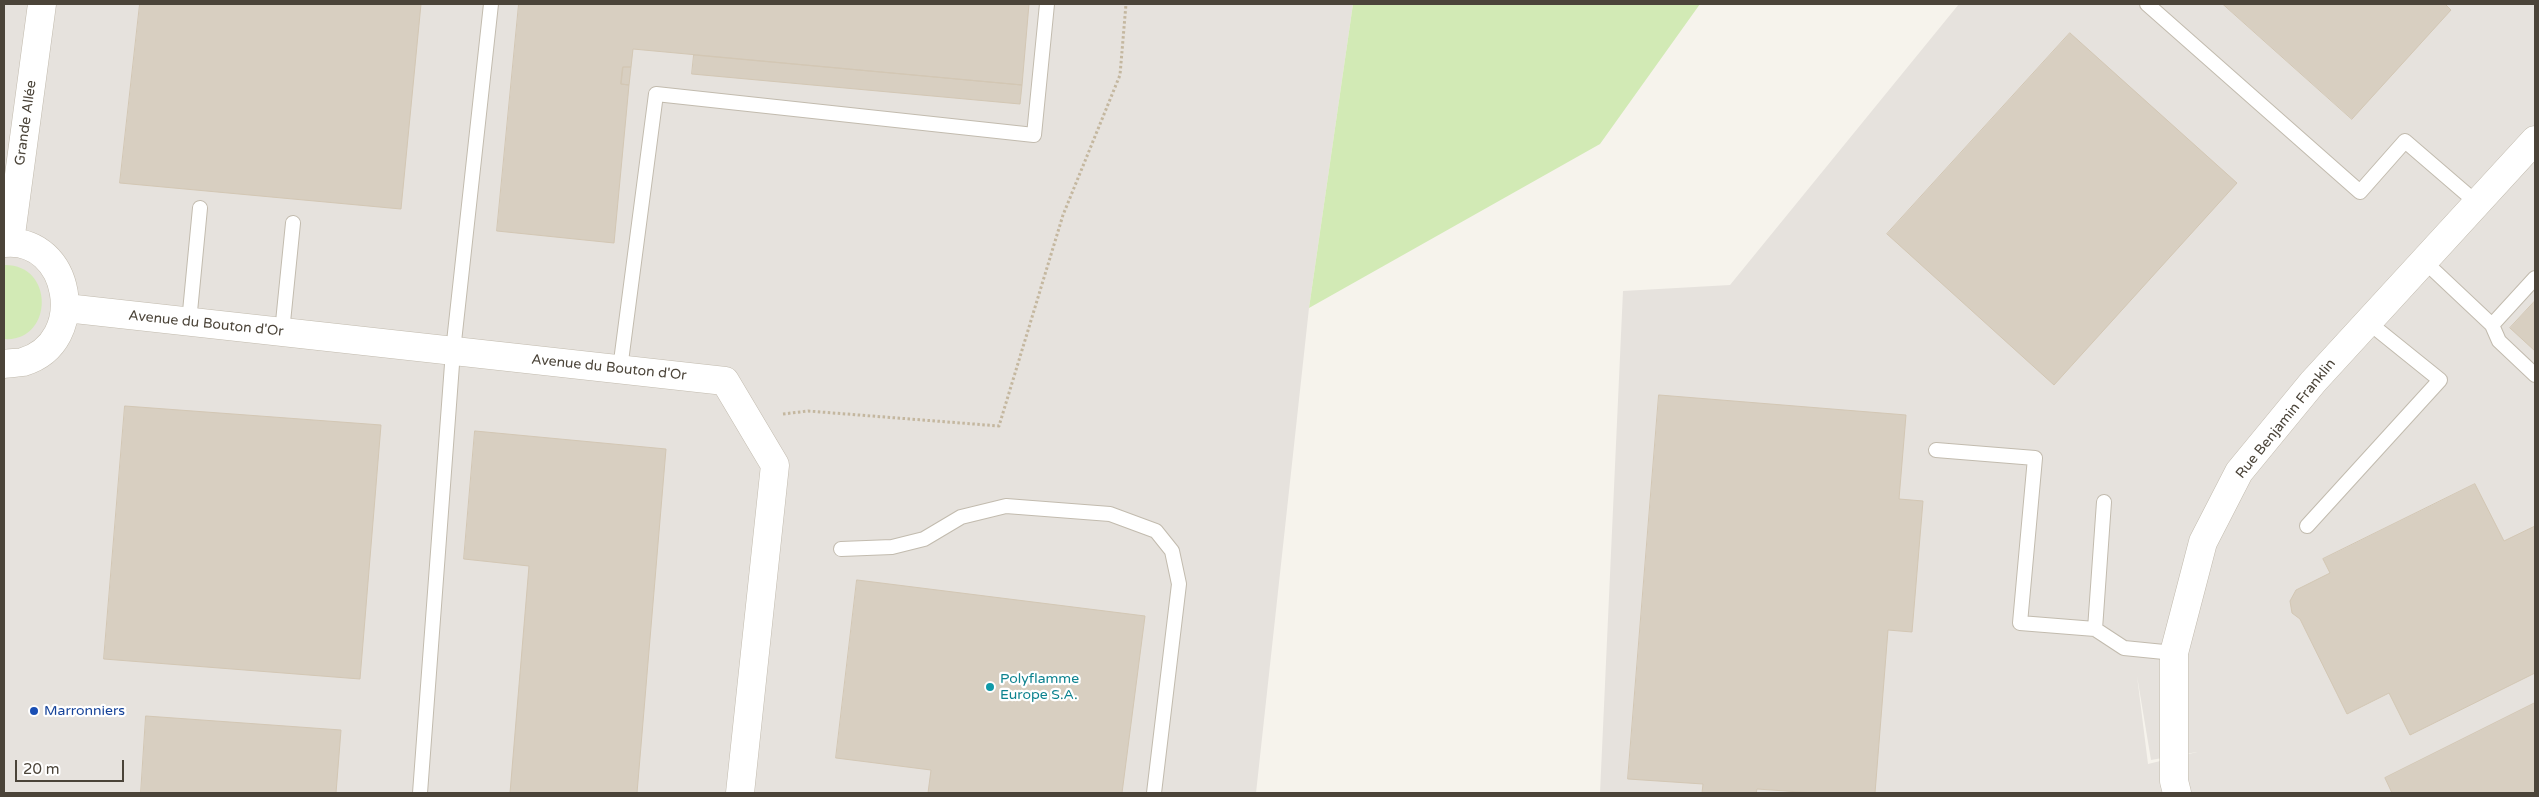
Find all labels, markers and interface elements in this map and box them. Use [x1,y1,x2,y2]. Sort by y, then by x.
street label: Grande Allée [12,79,40,167]
street label: Avenue du Bouton d'Or [128,307,284,341]
street label: Avenue du Bouton d'Or [531,351,687,385]
street label: Rue Benjamin Franklin [2233,356,2339,482]
place label: Polyflamme Europe S.A. [1000,671,1079,704]
marker: Polyflamme Europe S.A. [984,681,996,693]
place label: Marronniers [44,703,125,719]
marker: Marronniers [28,705,40,717]
scale bar [18,750,126,782]
text: 20 m [23,760,60,778]

